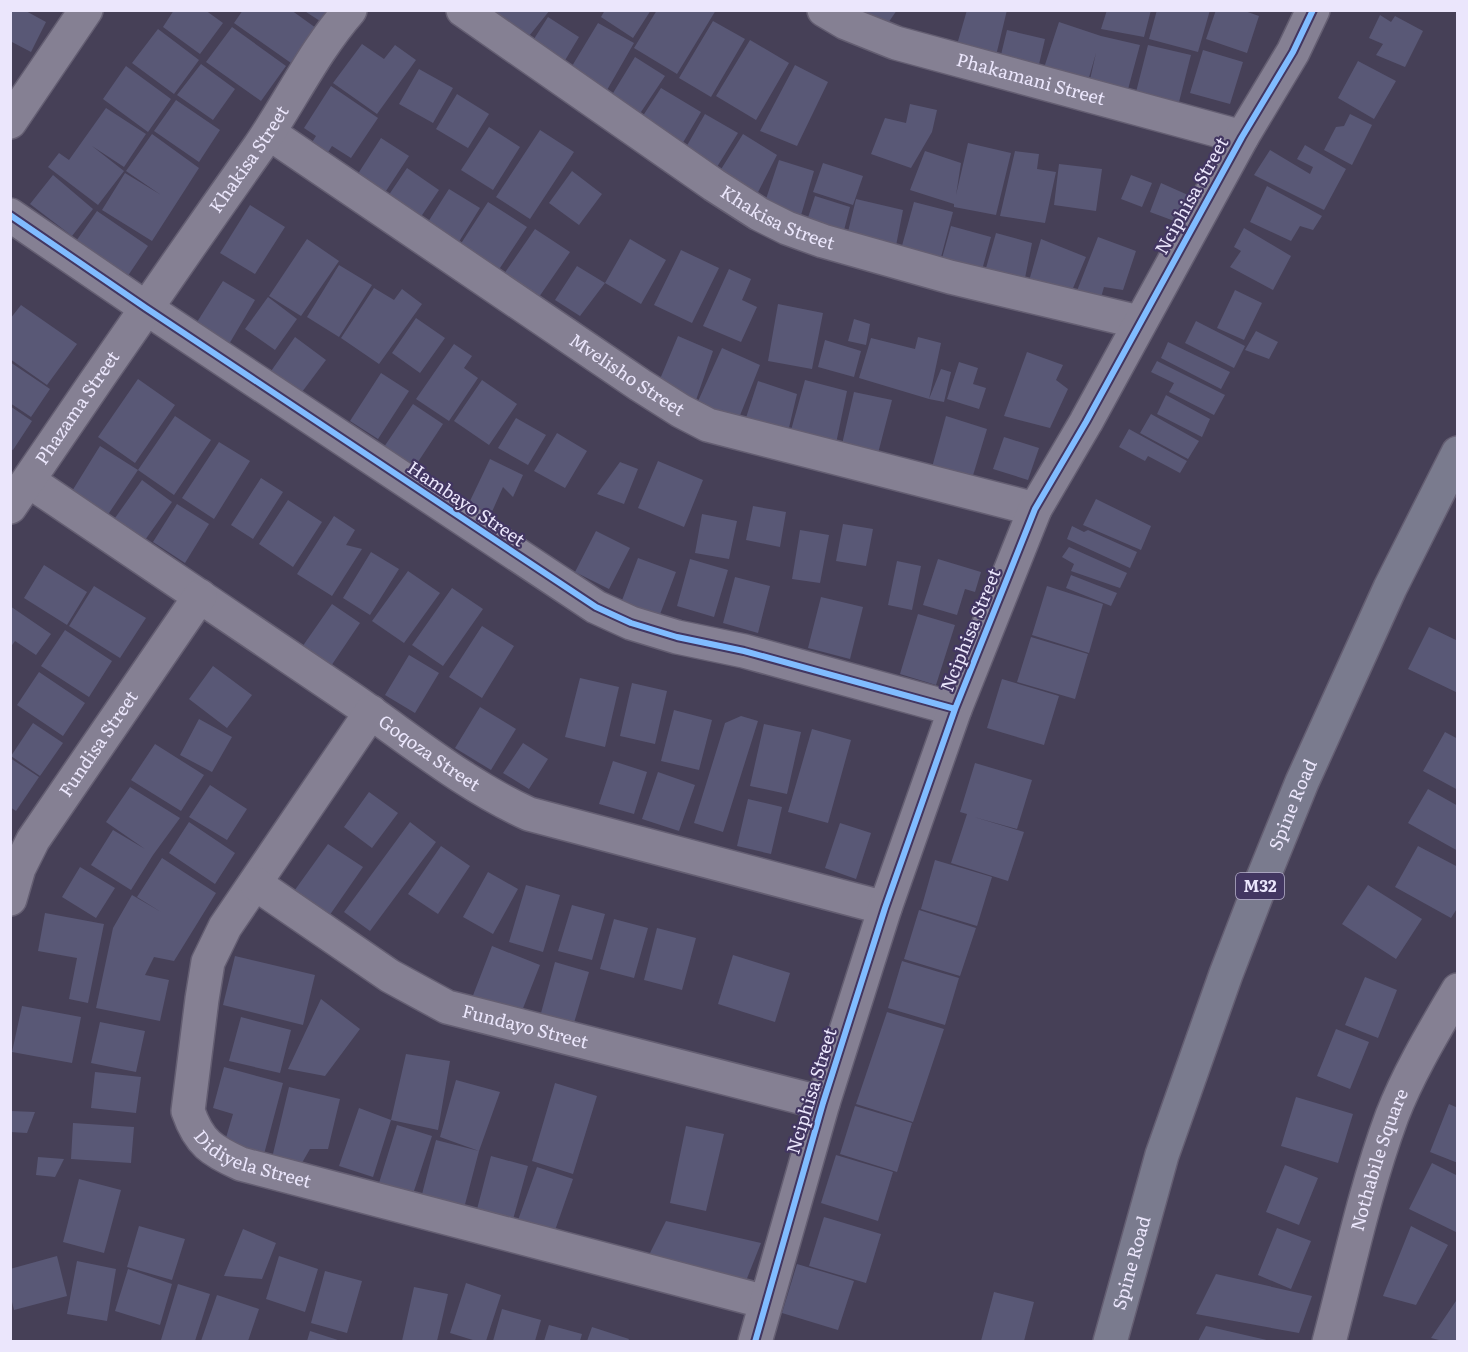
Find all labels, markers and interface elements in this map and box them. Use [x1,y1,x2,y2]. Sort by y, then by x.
street label: Phakamani Street [954,45,1109,111]
street label: Khakisa Street [202,99,295,218]
street label: Nciphisa Street [1147,131,1235,259]
street label: Khakisa Street [715,177,839,256]
street label: Mvelisho Street [564,326,691,422]
street label: Phazama Street [28,344,126,470]
street label: Hambayo Street [403,453,532,553]
street label: Nciphisa Street [933,563,1007,695]
street label: Fundisa Street [51,684,144,802]
street label: Goqoza Street [373,707,487,797]
street label: Spine Road [1261,754,1323,854]
road number: M32 [1236,873,1284,899]
street label: Fundayo Street [459,996,592,1055]
street label: Nciphisa Street [779,1023,843,1157]
street label: Nothabile Square [1343,1084,1414,1234]
street label: Didiyela Street [188,1124,315,1194]
street label: Spine Road [1105,1213,1156,1313]

